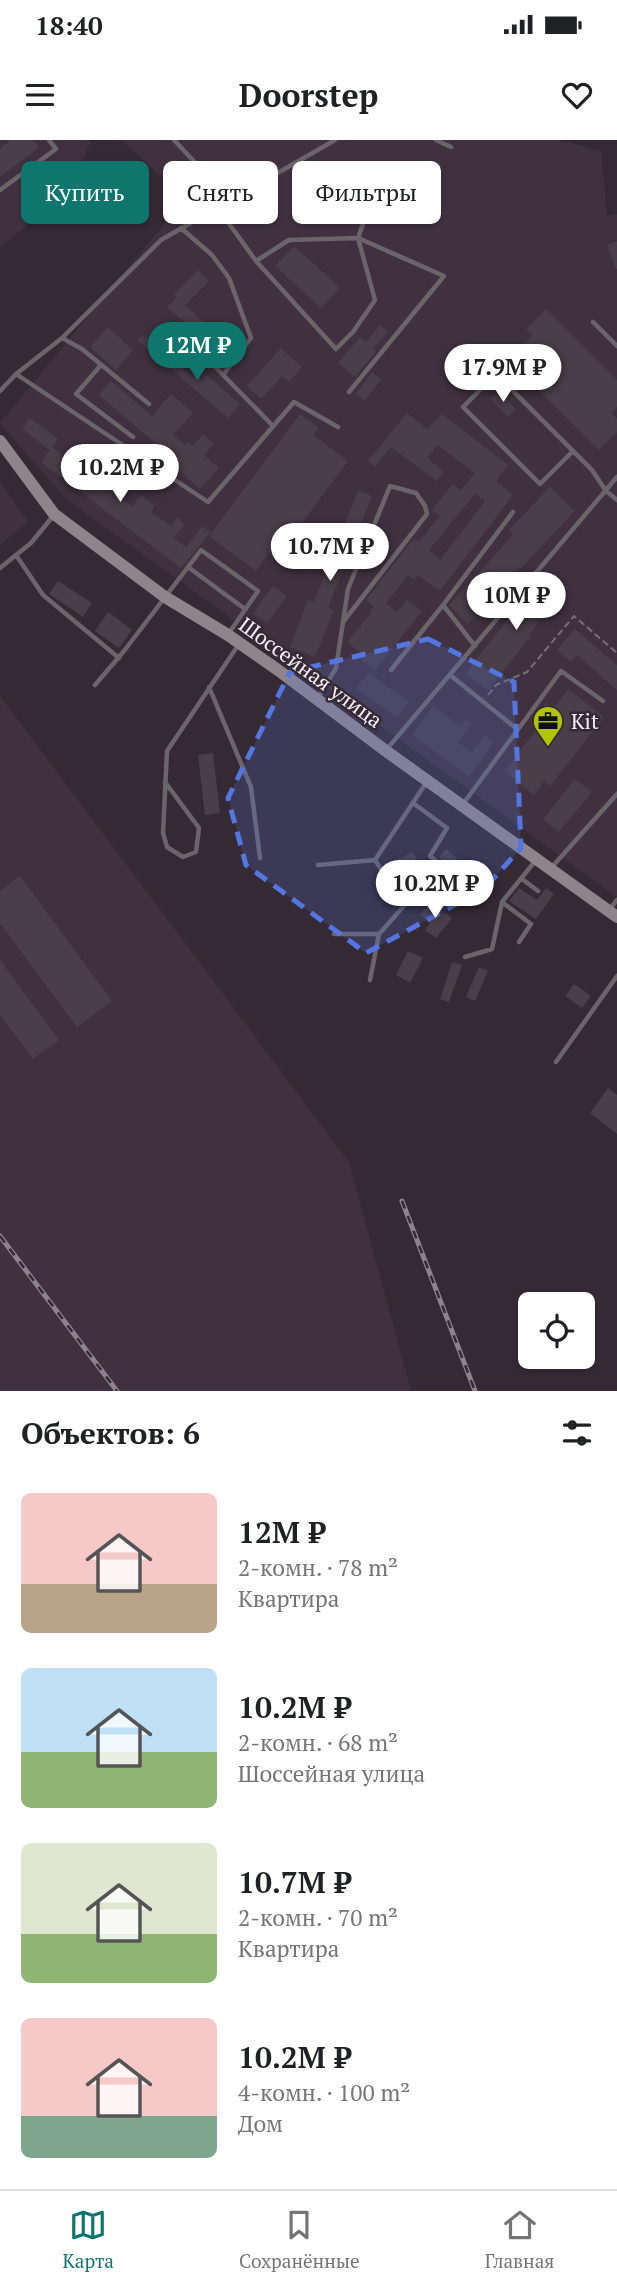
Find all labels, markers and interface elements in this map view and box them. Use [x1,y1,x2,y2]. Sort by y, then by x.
text: 18:40 [35,8,103,42]
text: Doorstep [239,74,378,116]
icon: menu [21,76,59,114]
icon: heart [558,76,596,114]
chip: Купить [21,161,149,224]
chip: Снять [163,161,278,224]
chip: Фильтры [292,161,441,224]
pin: 12M ₽ [148,322,246,382]
text: 12M ₽ [164,329,230,360]
pin: 17.9M ₽ [438,344,568,404]
text: 17.9M ₽ [460,351,546,382]
pin: 10.2M ₽ [55,444,185,504]
text: 10.2M ₽ [77,451,163,482]
pin: 10.7M ₽ [265,524,395,583]
text: 10.7M ₽ [287,530,373,561]
pin: 10M ₽ [467,573,565,632]
text: 10M ₽ [483,579,549,610]
street label: Шоссейная улица [234,610,389,734]
office icon: Kit [531,704,565,748]
place label: Kit [571,707,599,735]
pin: 10.2M ₽ [370,860,500,920]
text: 10.2M ₽ [392,867,478,898]
map controls [518,1292,595,1369]
button: locate [518,1292,595,1369]
text: Объектов: 6 [21,1413,200,1453]
icon: filters [558,1414,596,1452]
text: 12M ₽ [238,1512,325,1552]
icon: home [77,1521,161,1605]
text: 2-комн. · 78 m² [238,1552,398,1583]
text: Квартира [238,1583,339,1614]
text: 10.2M ₽ [238,1687,351,1727]
icon: home [77,1696,161,1780]
text: 2-комн. · 68 m² [238,1727,398,1758]
text: Шоссейная улица [238,1758,425,1789]
text: 10.7M ₽ [238,1862,351,1902]
icon: home [77,1871,161,1955]
text: 2-комн. · 70 m² [238,1902,398,1933]
text: Квартира [238,1933,339,1964]
text: 10.2M ₽ [238,2037,351,2077]
icon: home [77,2046,161,2130]
text: 4-комн. · 100 m² [238,2077,410,2108]
text: Дом [238,2108,283,2139]
tab: Карта [63,2206,114,2273]
tab: Сохранённые [239,2206,360,2273]
tab: Главная [485,2206,554,2273]

